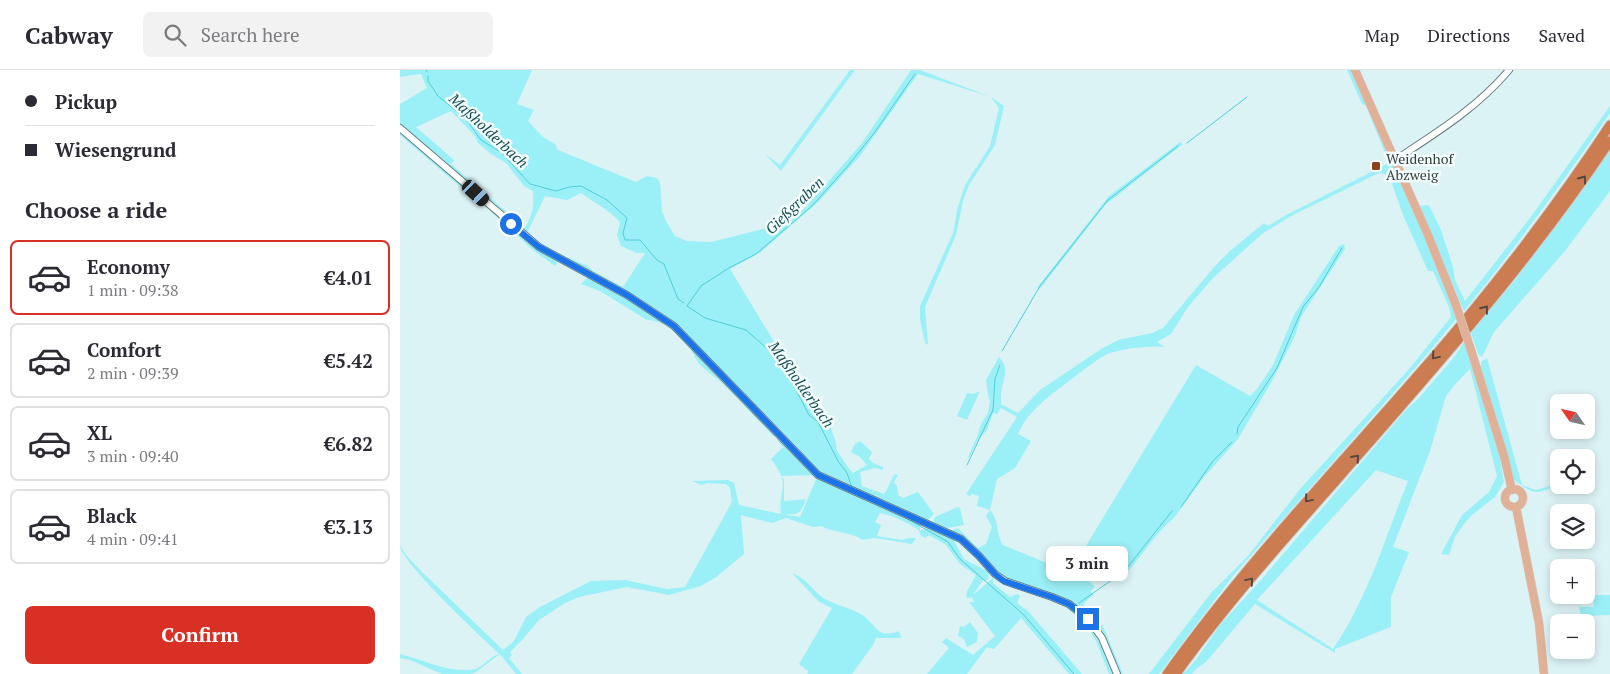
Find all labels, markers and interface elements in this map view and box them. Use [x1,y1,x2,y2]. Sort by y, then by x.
search box [143,12,493,57]
text: Cabway [25,19,113,51]
icon: search [161,21,189,49]
text: Search here [201,22,300,47]
text: Map [1364,23,1399,47]
text: Directions [1427,23,1510,47]
text: Saved [1538,23,1585,47]
water label: Maßholderbach [444,88,533,172]
text: Pickup [55,89,117,114]
text: Wiesengrund [55,137,177,162]
place label: Weidenhof Abzweig [1386,149,1455,184]
marker: Weidenhof Abzweig [1370,160,1382,172]
water label: Gießgraben [760,172,828,238]
one-way arrow [1577,176,1587,185]
car [459,177,492,209]
text: Choose a ride [25,195,167,224]
route start [500,213,522,235]
text: Economy [87,254,170,279]
icon: car [27,255,72,300]
text: €4.01 [324,265,373,290]
text: 1 min · 09:38 [87,279,179,301]
one-way arrow [1480,306,1488,315]
water label: Maßholderbach [764,336,839,431]
text: Comfort [87,337,162,362]
icon: car [27,338,72,383]
text: €5.42 [324,348,373,373]
one-way arrow [1431,350,1440,359]
text: 2 min · 09:39 [87,362,179,384]
north arrow [1550,394,1595,439]
map controls [1550,394,1595,659]
text: XL [87,420,112,445]
icon: car [27,421,72,466]
text: €6.82 [324,431,373,456]
text: 3 min · 09:40 [87,445,179,467]
button: locate [1550,449,1595,494]
one-way arrow [1350,455,1359,464]
one-way arrow [1304,493,1313,502]
text: Black [87,503,137,528]
icon: car [27,504,72,549]
button: layers [1550,504,1595,549]
text: €3.13 [324,514,373,539]
text: 4 min · 09:41 [87,528,179,550]
callout: 3 min [1047,546,1129,582]
text: 3 min [1065,552,1109,574]
button: + [1550,559,1595,604]
one-way arrow [1244,578,1252,587]
button: Confirm [25,606,375,664]
route end [1077,608,1099,630]
button: − [1550,614,1595,659]

